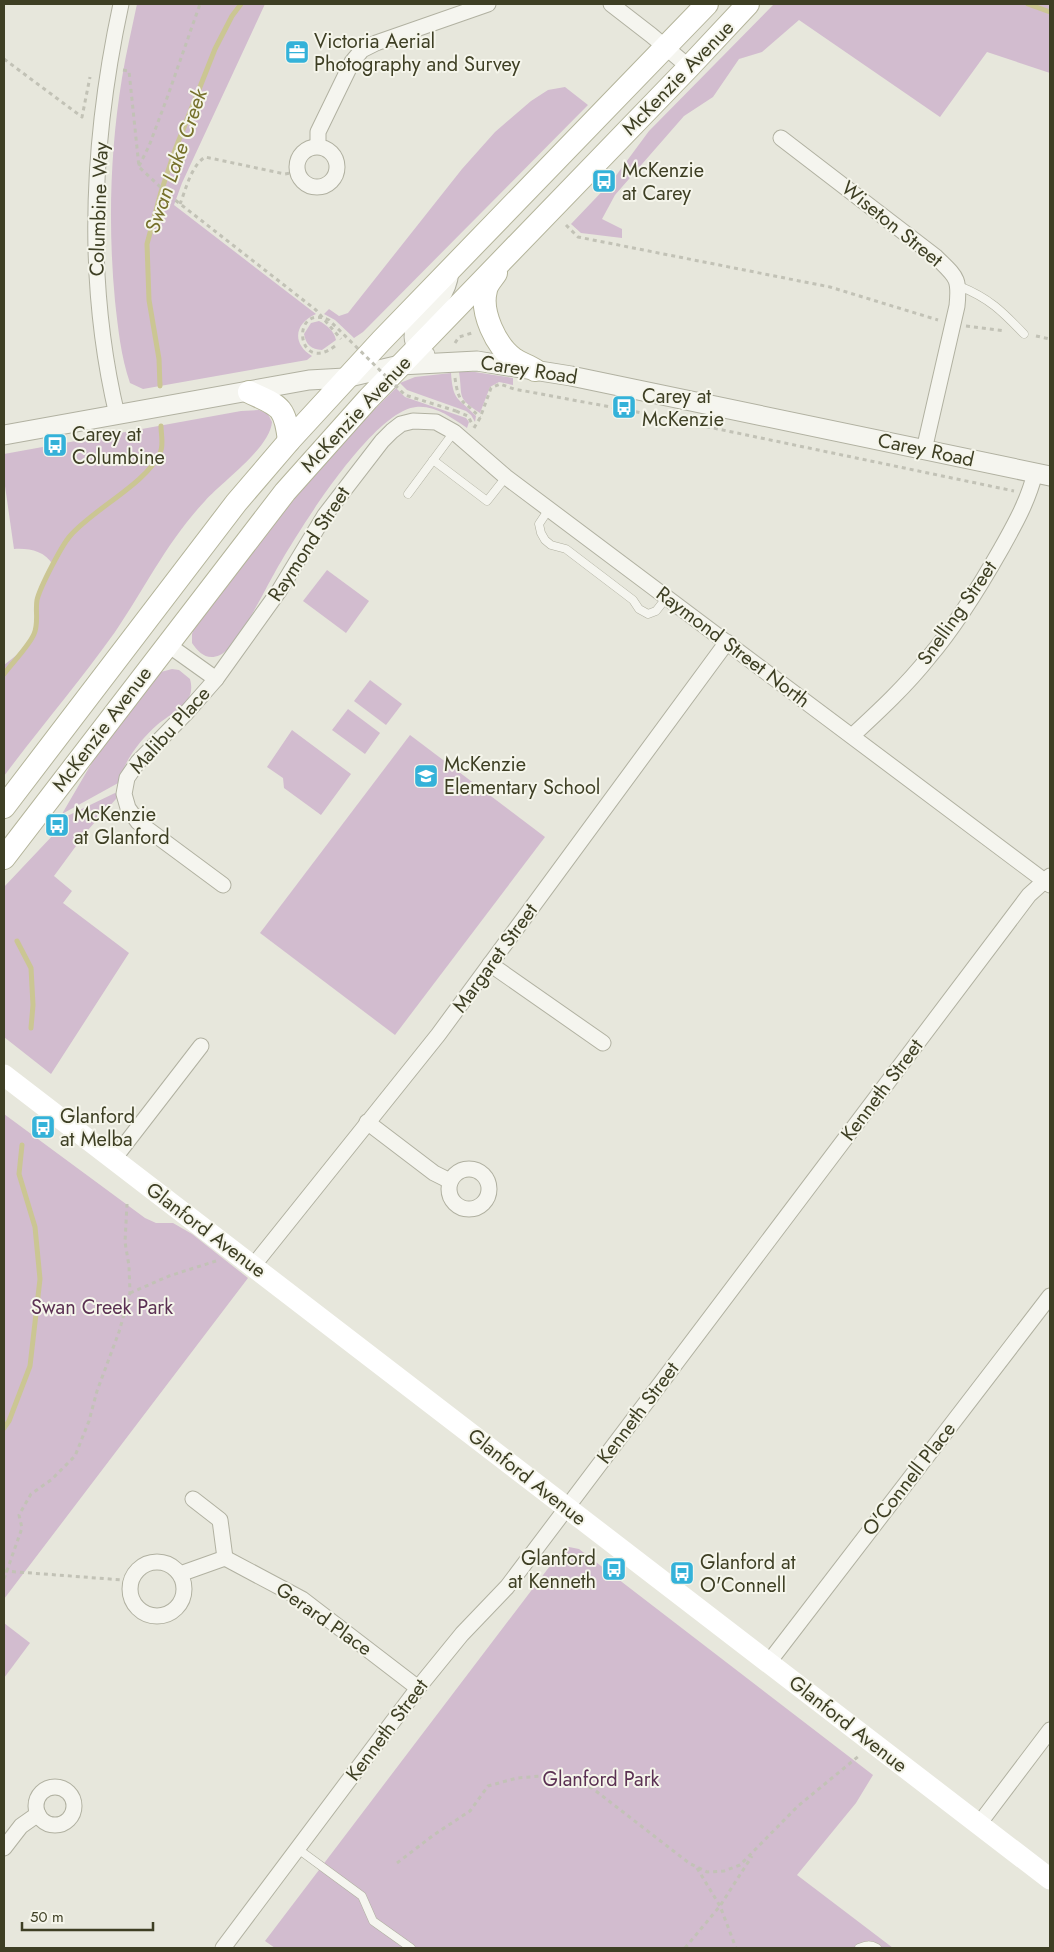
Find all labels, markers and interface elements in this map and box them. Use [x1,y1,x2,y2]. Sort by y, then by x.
street label: McKenzie Avenue [615,14,741,142]
place label: Victoria Aerial Photography and Survey [314,27,521,79]
office icon: Victoria Aerial Photography and Survey [284,39,310,65]
water label: Swan Lake Creek [137,84,215,237]
street label: Columbine Way [82,141,116,277]
place label: McKenzie at Carey [622,156,704,208]
bus stop icon: McKenzie at Carey [591,168,617,194]
street label: Wiseton Street [835,174,949,274]
street label: Carey Road [478,348,580,392]
street label: McKenzie Avenue [294,349,418,479]
place label: Carey at McKenzie [642,382,724,434]
bus stop icon: Carey at McKenzie [611,394,637,420]
place label: Carey at Columbine [72,420,165,472]
street label: Carey Road [875,426,977,474]
bus stop icon: Carey at Columbine [42,432,68,458]
street label: Raymond Street [261,481,357,607]
street label: Snelling Street [910,555,1004,671]
street label: Raymond Street North [650,579,816,715]
street label: McKenzie Avenue [45,660,159,798]
street label: Malibu Place [123,680,217,780]
place label: McKenzie Elementary School [444,750,600,802]
school or university icon: McKenzie Elementary School [413,763,439,789]
place label: McKenzie at Glanford [74,800,170,852]
bus stop icon: McKenzie at Glanford [44,812,70,838]
street label: Margaret Street [445,897,545,1019]
street label: Kenneth Street [834,1033,930,1147]
place label: Glanford at Melba [60,1102,135,1154]
bus stop icon: Glanford at Melba [30,1114,56,1140]
street label: Glanford Avenue [140,1175,272,1285]
park label: Swan Creek Park [31,1293,173,1322]
street label: Kenneth Street [590,1356,686,1470]
street label: O'Connell Place [855,1416,963,1542]
street label: Glanford Avenue [462,1421,592,1533]
place label: Glanford at Kenneth [508,1544,596,1596]
place label: Glanford at O'Connell [700,1548,796,1600]
bus stop icon: Glanford at Kenneth [601,1556,627,1582]
bus stop icon: Glanford at O'Connell [669,1560,695,1586]
street label: Gerard Place [270,1575,378,1663]
street label: Glanford Avenue [783,1668,913,1780]
street label: Kenneth Street [339,1673,435,1787]
park label: Glanford Park [543,1765,660,1794]
scale bar [22,1900,154,1932]
text: 50 m [30,1906,64,1928]

